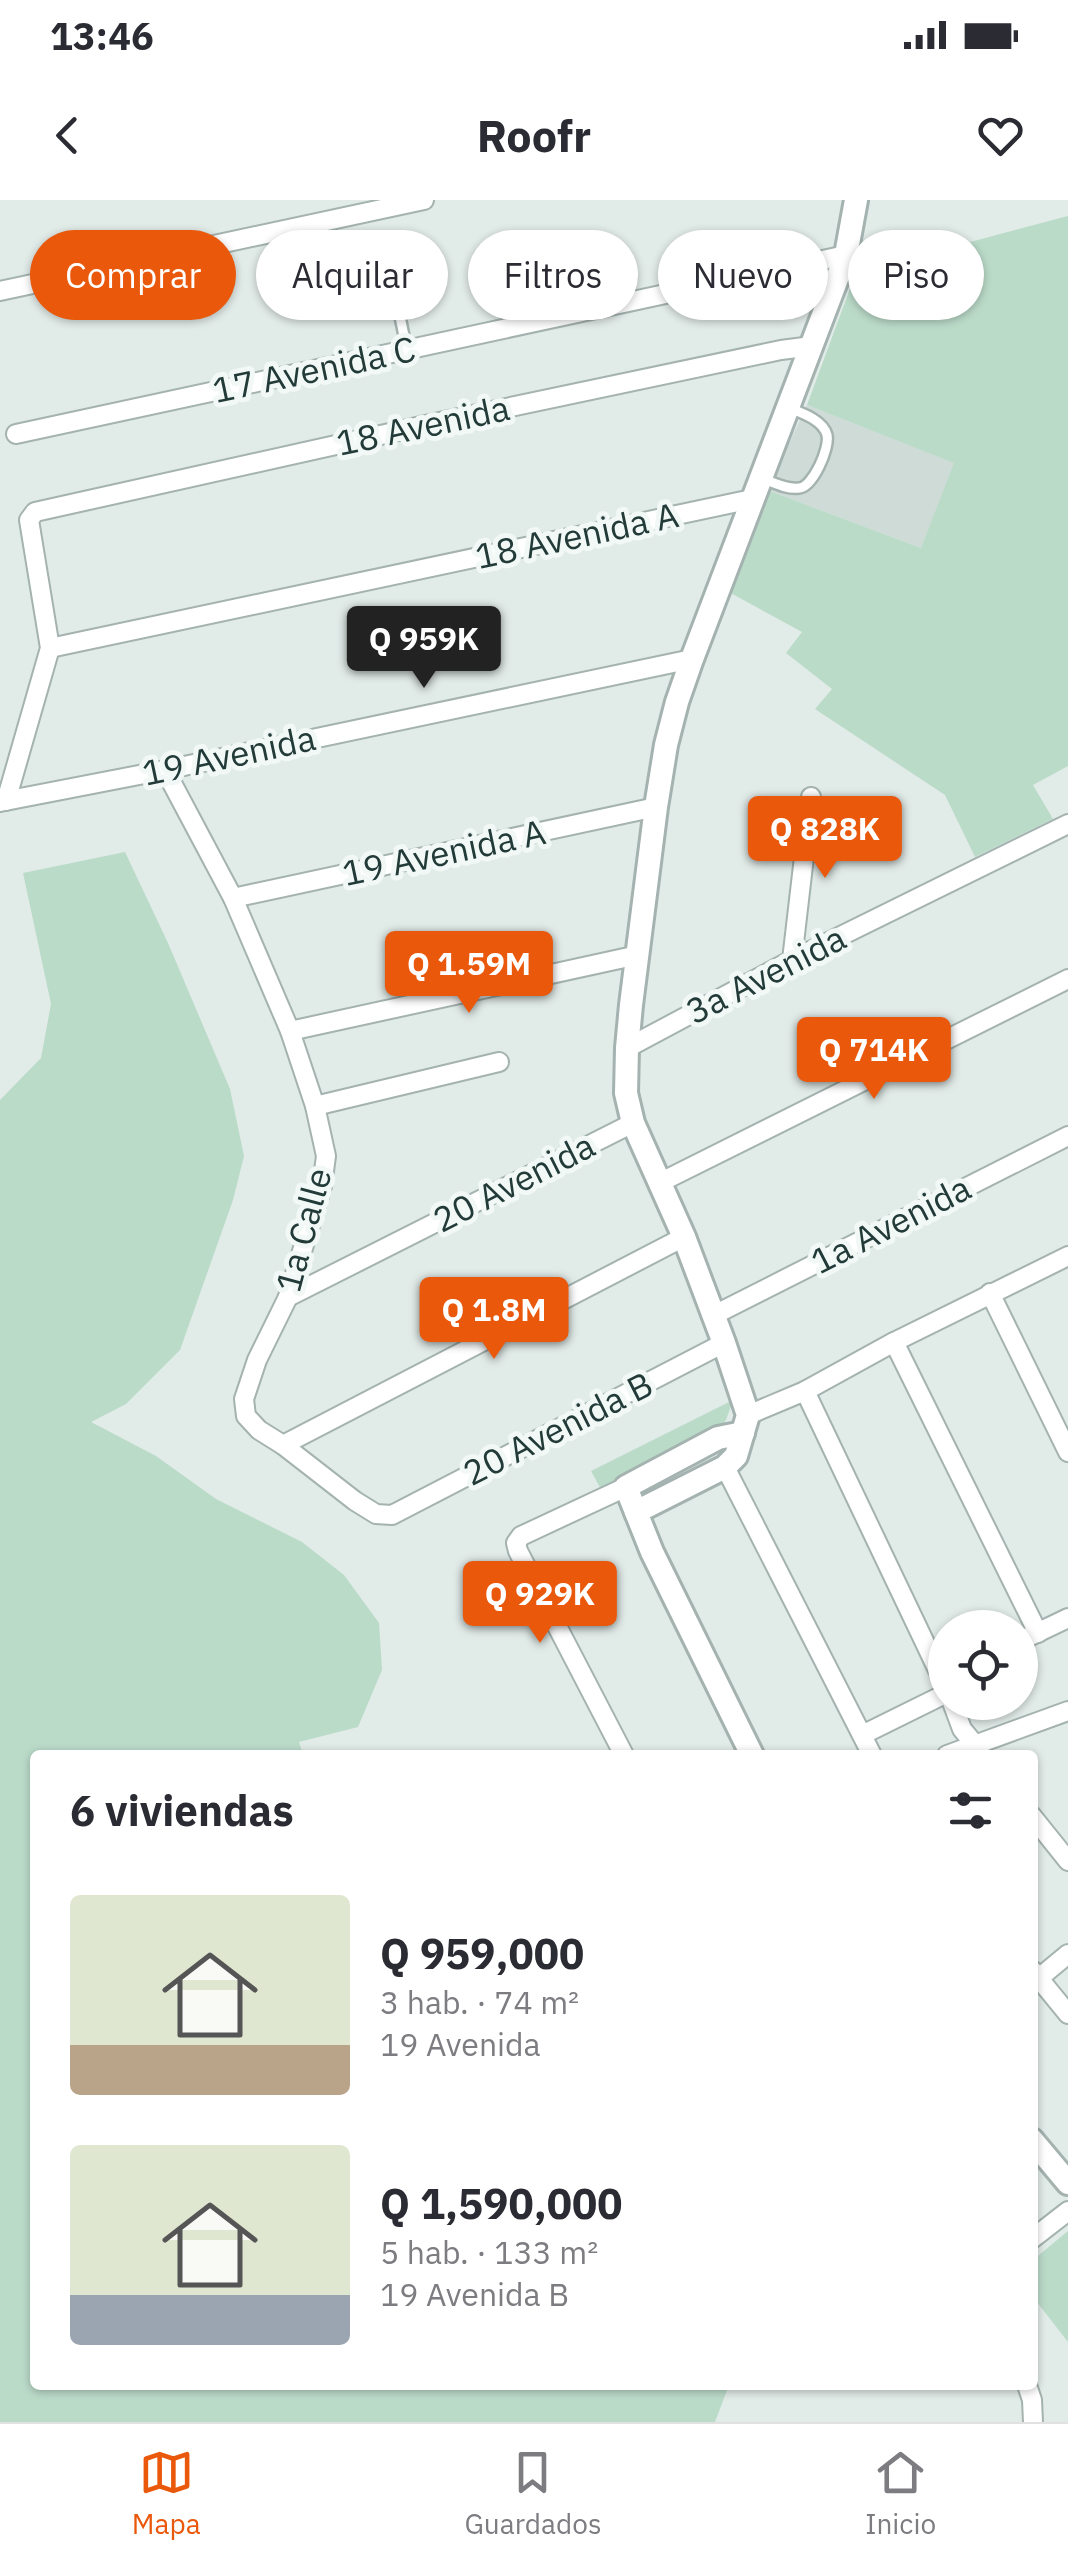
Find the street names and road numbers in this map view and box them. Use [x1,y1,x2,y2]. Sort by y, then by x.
street label: 17 Avenida C [208,325,419,413]
street label: 18 Avenida [332,384,514,466]
street label: 18 Avenida A [471,491,683,579]
street label: 19 Avenida [138,714,320,796]
street label: 19 Avenida A [338,808,550,896]
street label: 3a Avenida [678,914,853,1034]
street label: 20 Avenida [425,1122,602,1243]
street label: 1a Calle [264,1163,342,1297]
street label: 1a Avenida [803,1164,978,1284]
street label: 20 Avenida B [455,1361,660,1496]

